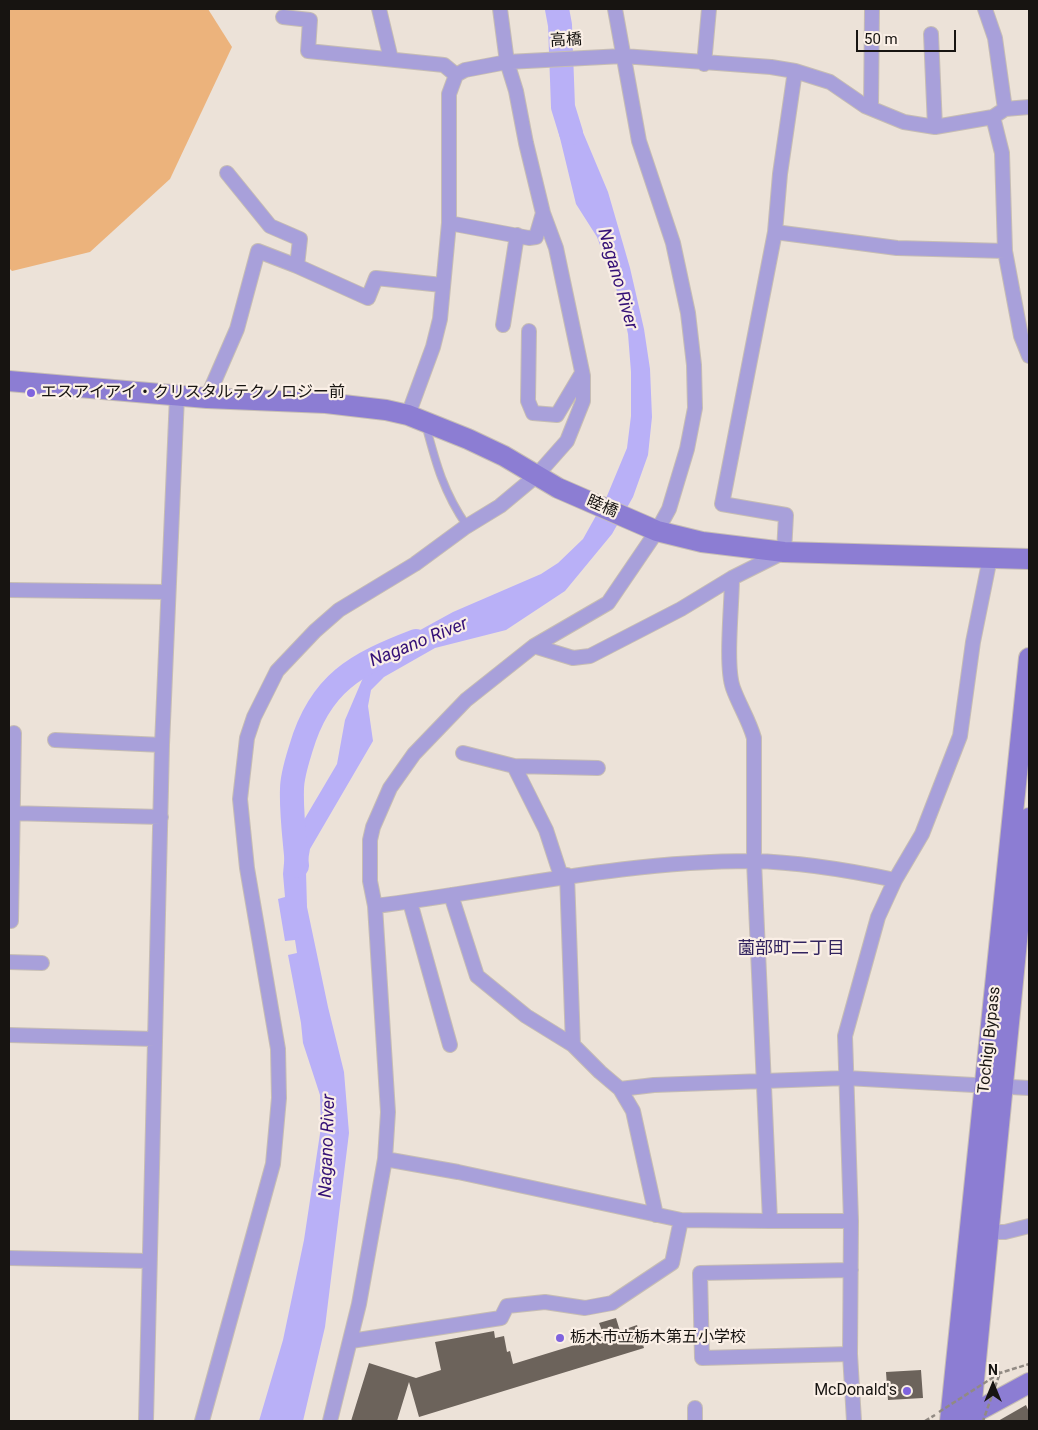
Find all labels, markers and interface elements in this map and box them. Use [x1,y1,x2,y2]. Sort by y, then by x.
scale bar [858,20,958,52]
text: 50 m [864,30,898,48]
street label: 高橋 [550,31,582,51]
water label: Nagano River [592,226,642,332]
place label: エスアイアイ・クリスタルテクノロジー前 [41,383,345,403]
marker: エスアイアイ・クリスタルテクノロジー前 [25,387,37,399]
street label: 睦橋 [584,492,620,522]
water label: Nagano River [367,614,471,672]
district label: 薗部町二丁目 [737,938,845,960]
street label: Tochigi Bypass [975,986,1005,1094]
water label: Nagano River [315,1094,341,1198]
place label: 栃木市立栃木第五小学校 [570,1328,746,1348]
marker: 栃木市立栃木第五小学校 [554,1332,566,1344]
north arrow [968,1360,1018,1410]
text: N [988,1362,998,1378]
place label: McDonald's [814,1381,897,1401]
marker: McDonald's [901,1385,913,1397]

